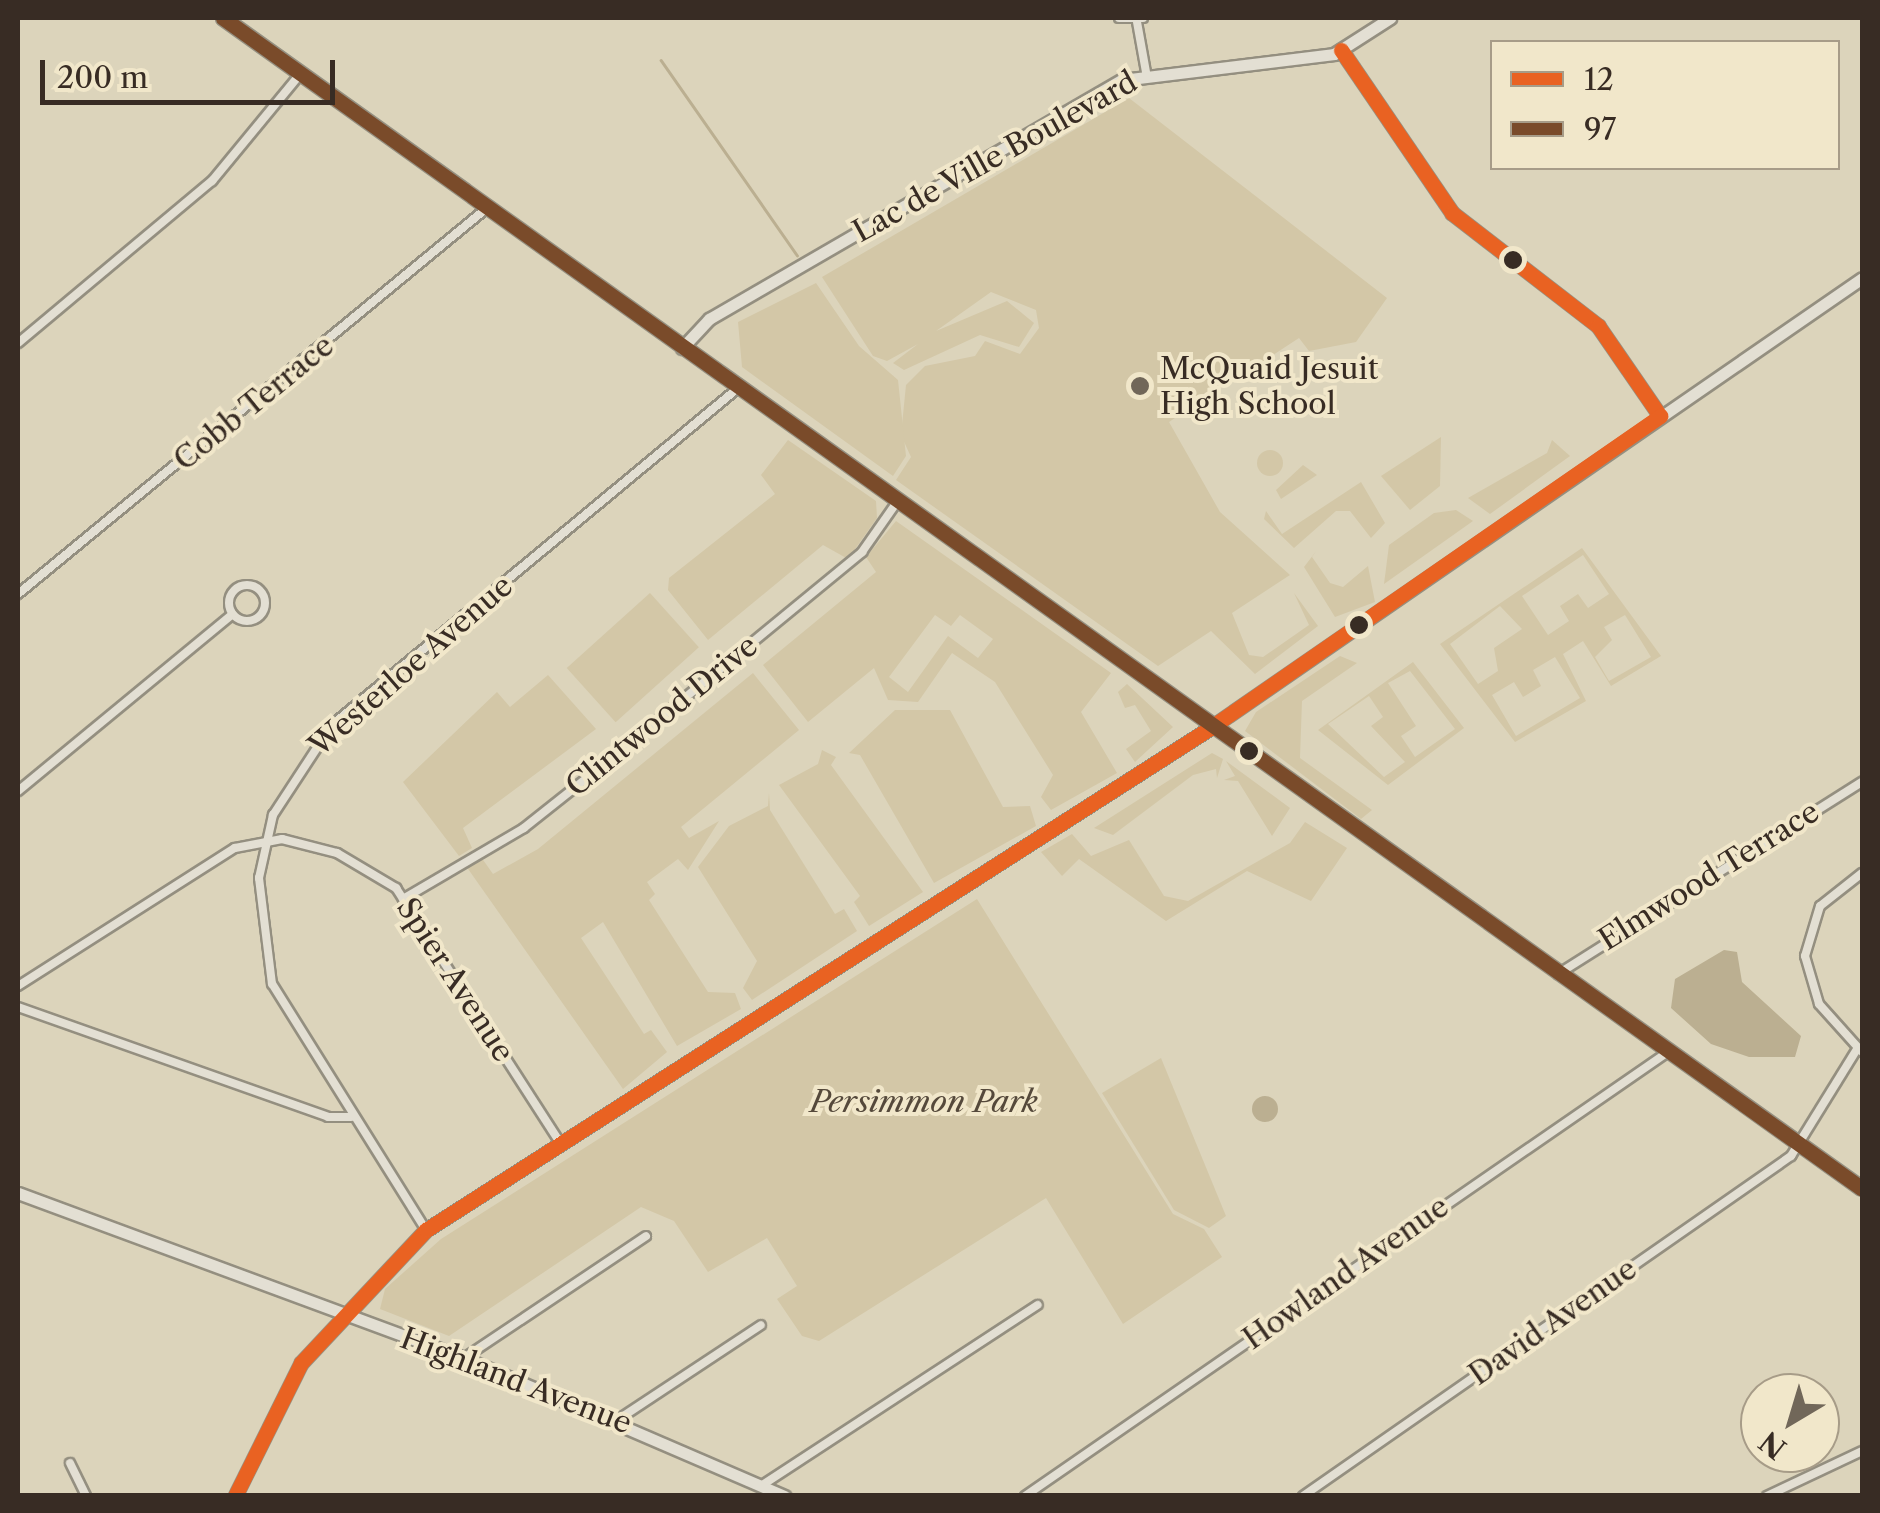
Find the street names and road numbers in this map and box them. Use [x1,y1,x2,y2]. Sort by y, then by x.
street label: Lac de Ville Boulevard [846,64,1144,250]
street label: Cobb Terrace [167,327,341,479]
street label: Westerloe Avenue [302,568,520,764]
street label: Clintwood Drive [559,628,765,804]
street label: Elmwood Terrace [1592,794,1826,958]
street label: Spier Avenue [388,891,522,1069]
street label: Howland Avenue [1236,1188,1456,1358]
street label: David Avenue [1462,1251,1644,1393]
street label: Highland Avenue [395,1320,637,1442]

